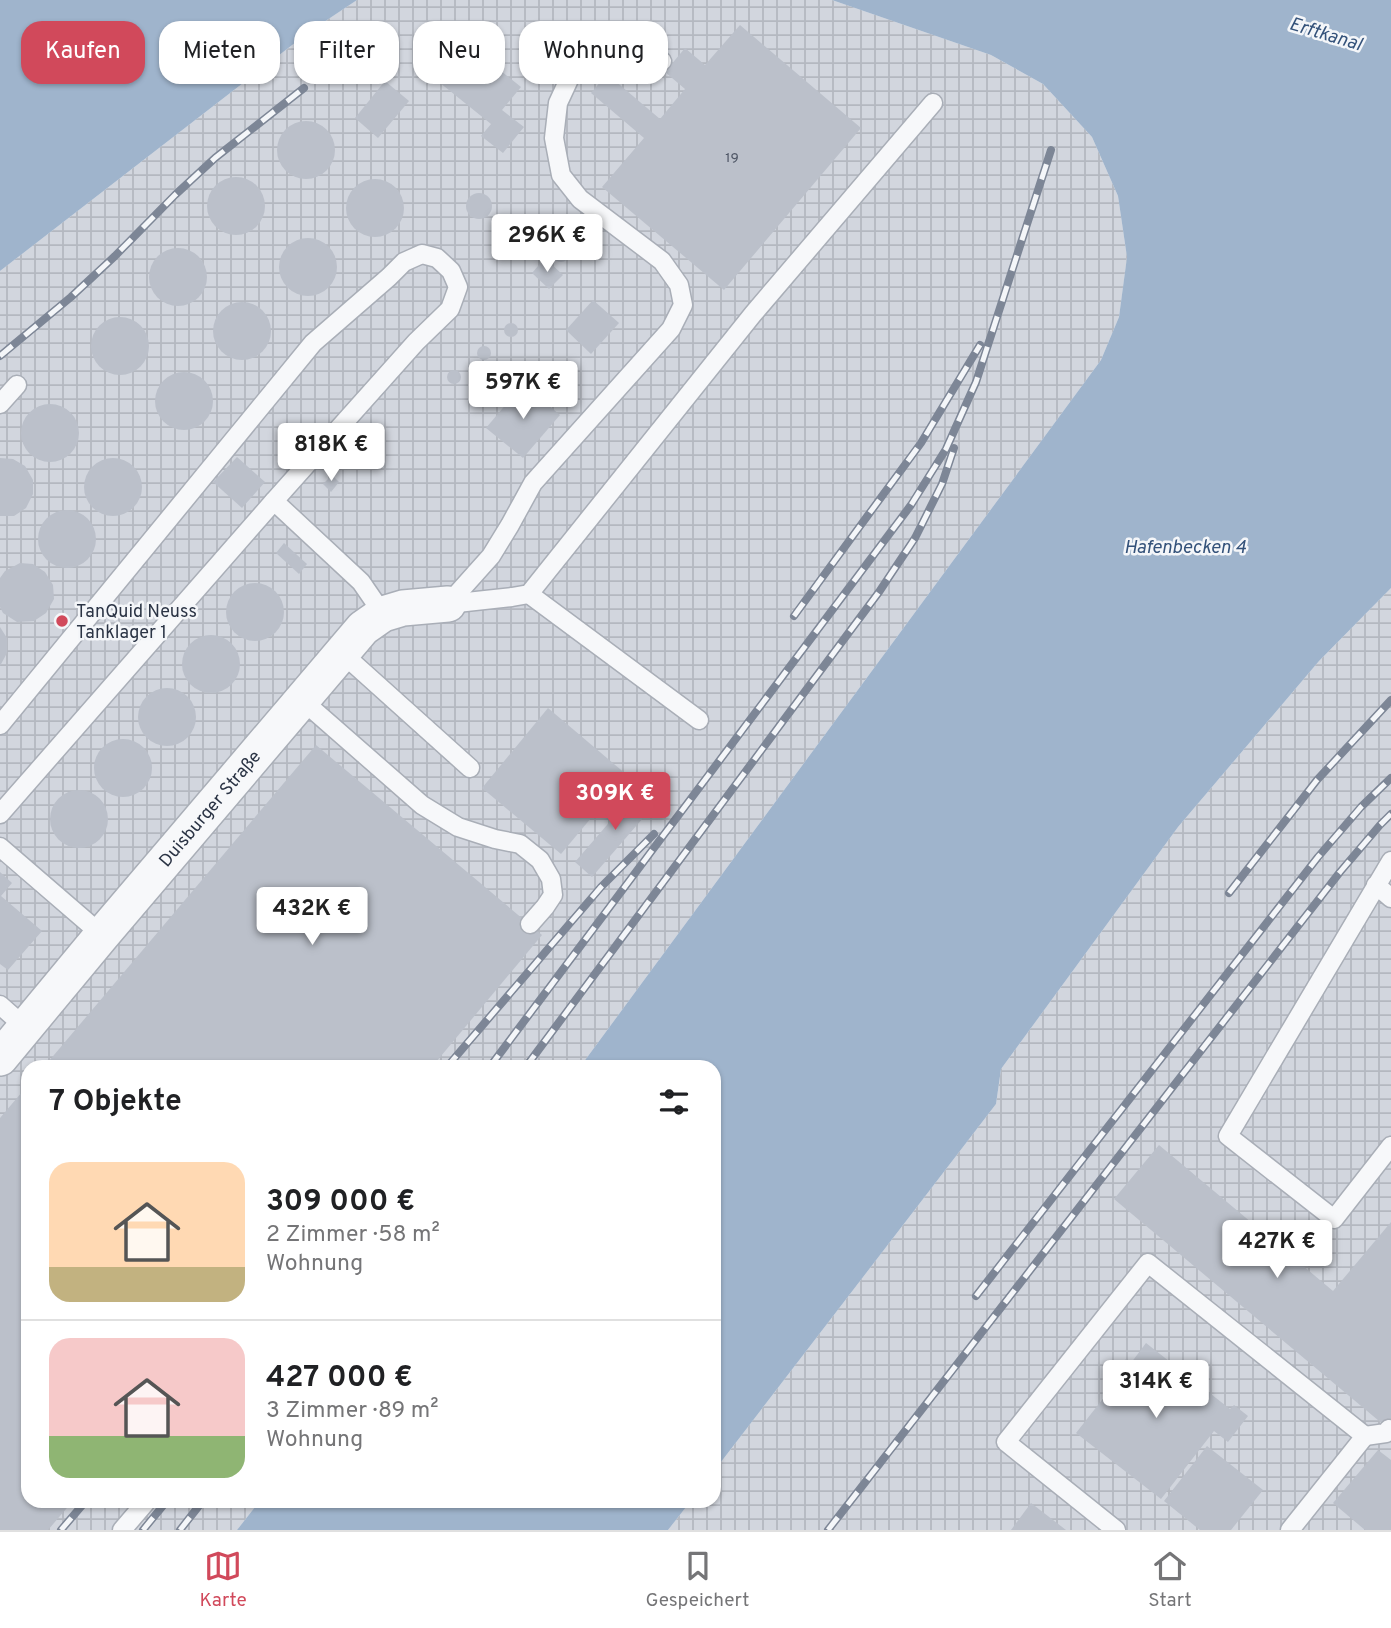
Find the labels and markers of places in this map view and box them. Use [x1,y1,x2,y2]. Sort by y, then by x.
pin: 296K € [490,215,604,274]
pin: 597K € [466,362,580,421]
pin: 818K € [274,424,388,483]
place label: TanQuid Neuss Tanklager 1 [76,601,197,645]
marker: TanQuid Neuss Tanklager 1 [54,613,70,629]
pin: 309K € [558,772,672,832]
pin: 432K € [255,888,369,947]
pin: 427K € [1220,1220,1334,1280]
pin: 314K € [1099,1360,1213,1420]

